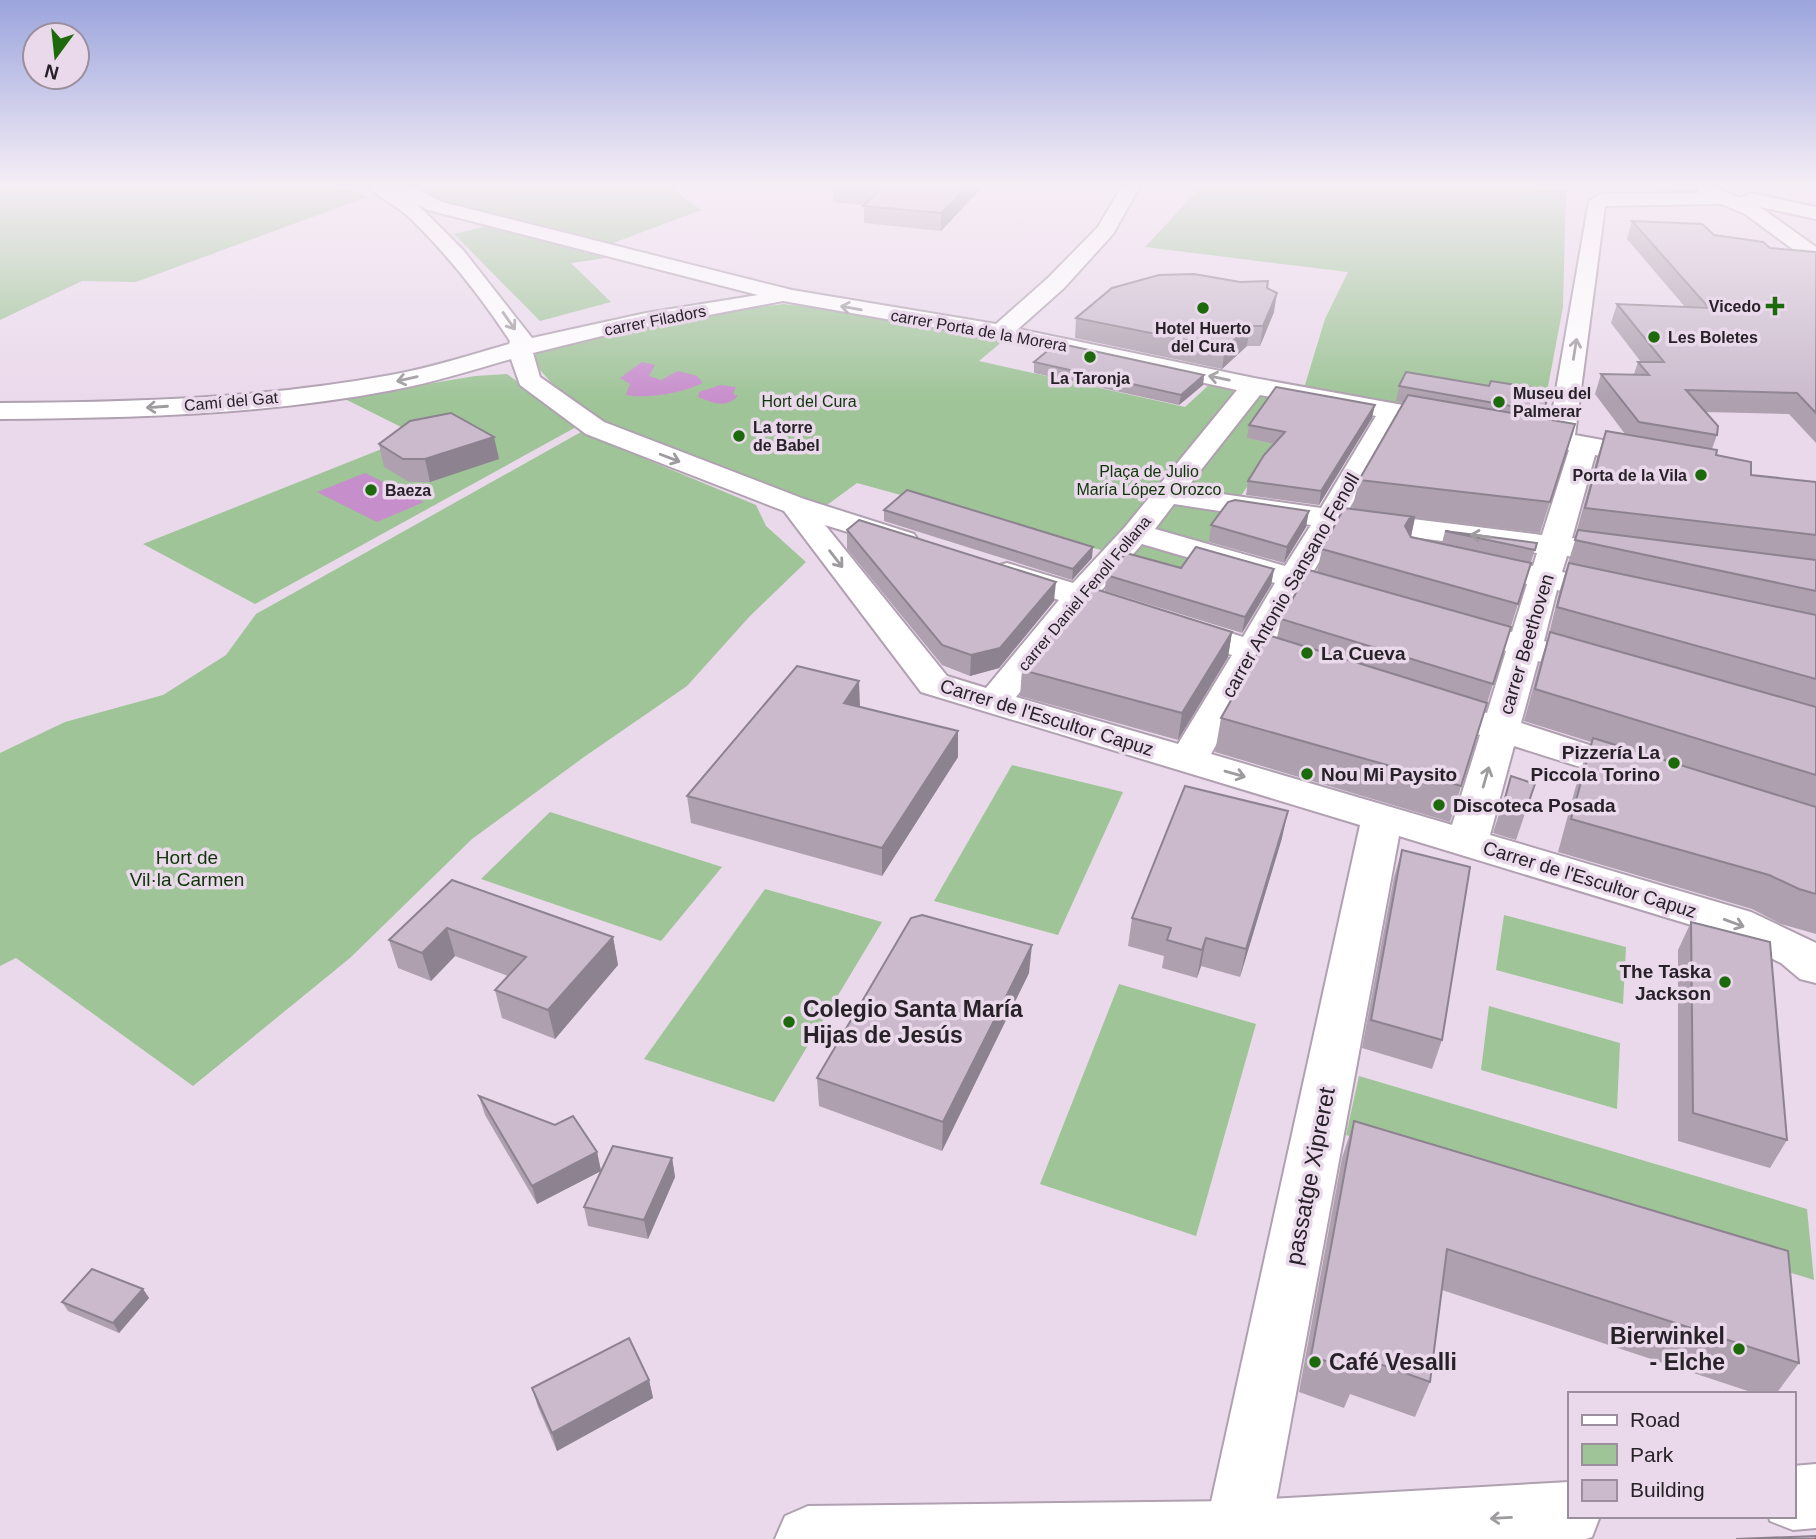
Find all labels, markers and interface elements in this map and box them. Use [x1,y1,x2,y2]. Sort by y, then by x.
north arrow [21,21,91,91]
text: N [42,60,61,84]
place label: Vicedo [1709,298,1761,315]
marker: Vicedo [1767,298,1783,314]
one-way arrow [840,300,863,314]
marker: Hotel Huerto del Cura [1195,300,1211,316]
street label: carrer Filadors [603,302,707,339]
street label: carrer Porta de la Morera [889,307,1068,354]
one-way arrow [502,311,516,330]
place label: Hotel Huerto del Cura [1155,320,1251,355]
marker: Les Boletes [1646,329,1662,345]
place label: Les Boletes [1668,329,1758,346]
one-way arrow [1568,338,1581,361]
marker: La Taronja [1082,349,1098,365]
place label: La Taronja [1050,370,1130,387]
one-way arrow [1208,371,1231,384]
one-way arrow [396,373,419,387]
place label: Museu del Palmerar [1513,385,1591,420]
street label: Camí del Gat [183,389,279,414]
park label: Hort del Cura [761,393,857,410]
marker: Museu del Palmerar [1491,394,1507,410]
one-way arrow [146,401,169,414]
place label: La torre de Babel [753,419,820,454]
marker: La torre de Babel [731,428,747,444]
one-way arrow [659,452,681,465]
park label: Plaça de Julio María López Orozco [1077,463,1222,498]
place label: Porta de la Vila [1573,467,1687,484]
marker: Porta de la Vila [1693,467,1709,483]
street label: carrer Antonio Sansano Fenoll [1217,469,1363,701]
marker: Baeza [363,482,379,498]
place label: Baeza [385,482,431,499]
street label: carrer Daniel Fenoll Follana [1015,513,1154,674]
one-way arrow [1470,529,1493,542]
one-way arrow [828,549,843,568]
street label: carrer Beethoven [1495,571,1558,717]
place label: La Cueva [1321,643,1406,664]
marker: La Cueva [1299,645,1315,661]
street label: Carrer de l'Escultor Capuz [938,675,1156,760]
place label: Pizzería La Piccola Torino [1530,742,1660,785]
marker: Pizzería La Piccola Torino [1666,755,1682,771]
place label: Nou Mi Paysito [1321,764,1457,785]
marker: Nou Mi Paysito [1299,766,1315,782]
one-way arrow [1481,767,1494,789]
one-way arrow [1223,768,1245,781]
place label: Discoteca Posada [1453,795,1616,816]
marker: Discoteca Posada [1431,797,1447,813]
street label: Carrer de l'Escultor Capuz [1481,837,1699,922]
park label: Hort de Vil·la Carmen [130,847,244,890]
one-way arrow [1723,918,1745,930]
place label: The Taska Jackson [1619,961,1711,1004]
marker: The Taska Jackson [1717,974,1733,990]
place label: Colegio Santa María Hijas de Jesús [803,996,1023,1048]
marker: Colegio Santa María Hijas de Jesús [781,1014,797,1030]
street label: passatge Xipreret [1280,1084,1340,1267]
place label: Bierwinkel - Elche [1610,1323,1725,1375]
marker: Bierwinkel - Elche [1731,1341,1747,1357]
place label: Café Vesalli [1329,1349,1457,1375]
marker: Café Vesalli [1307,1354,1323,1370]
legend [1568,1392,1795,1518]
text: Road [1630,1408,1680,1431]
text: Park [1630,1443,1674,1466]
text: Building [1630,1478,1705,1501]
one-way arrow [1490,1511,1513,1524]

